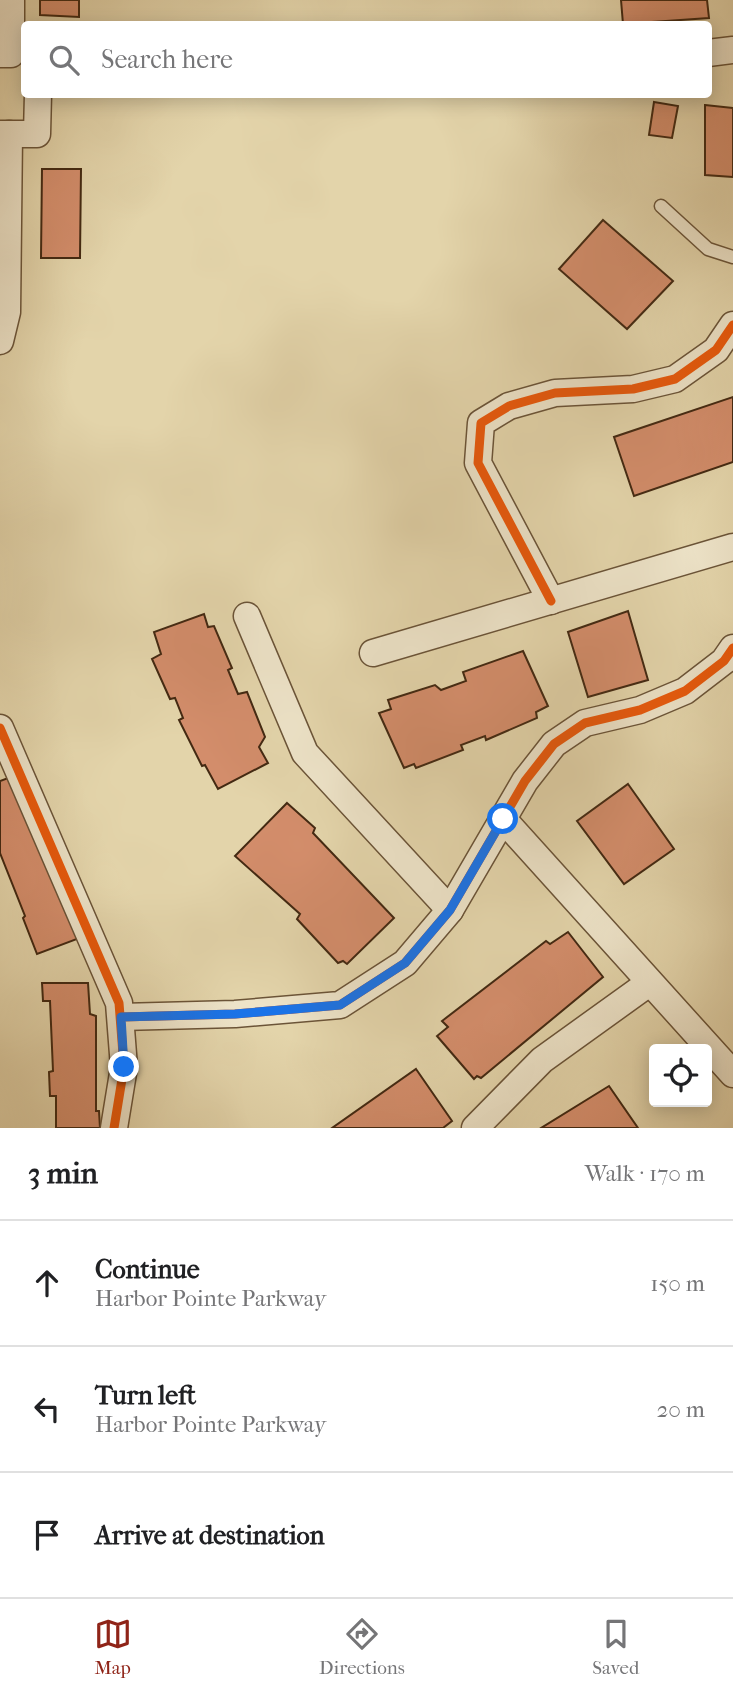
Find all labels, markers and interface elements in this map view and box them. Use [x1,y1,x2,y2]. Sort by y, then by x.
search box [21,21,712,98]
icon: search [45,41,83,79]
text: Search here [101,44,233,75]
route start [487,803,518,834]
map controls [649,1044,712,1107]
button: locate [649,1044,712,1107]
route end [108,1051,139,1082]
text: 3 min [28,1156,98,1191]
text: Walk · 170 m [585,1160,705,1187]
text: Continue [95,1254,200,1285]
icon: ahead [28,1264,66,1302]
text: 150 m [650,1270,705,1297]
text: Harbor Pointe Parkway [95,1285,326,1312]
text: Turn left [95,1380,196,1411]
icon: left [28,1390,66,1428]
text: 20 m [656,1396,705,1423]
text: Harbor Pointe Parkway [95,1411,326,1438]
icon: arrive [28,1516,66,1554]
text: Arrive at destination [95,1520,325,1551]
tab: Map [94,1615,132,1679]
tab: Directions [319,1615,405,1679]
tab: Saved [592,1615,639,1679]

